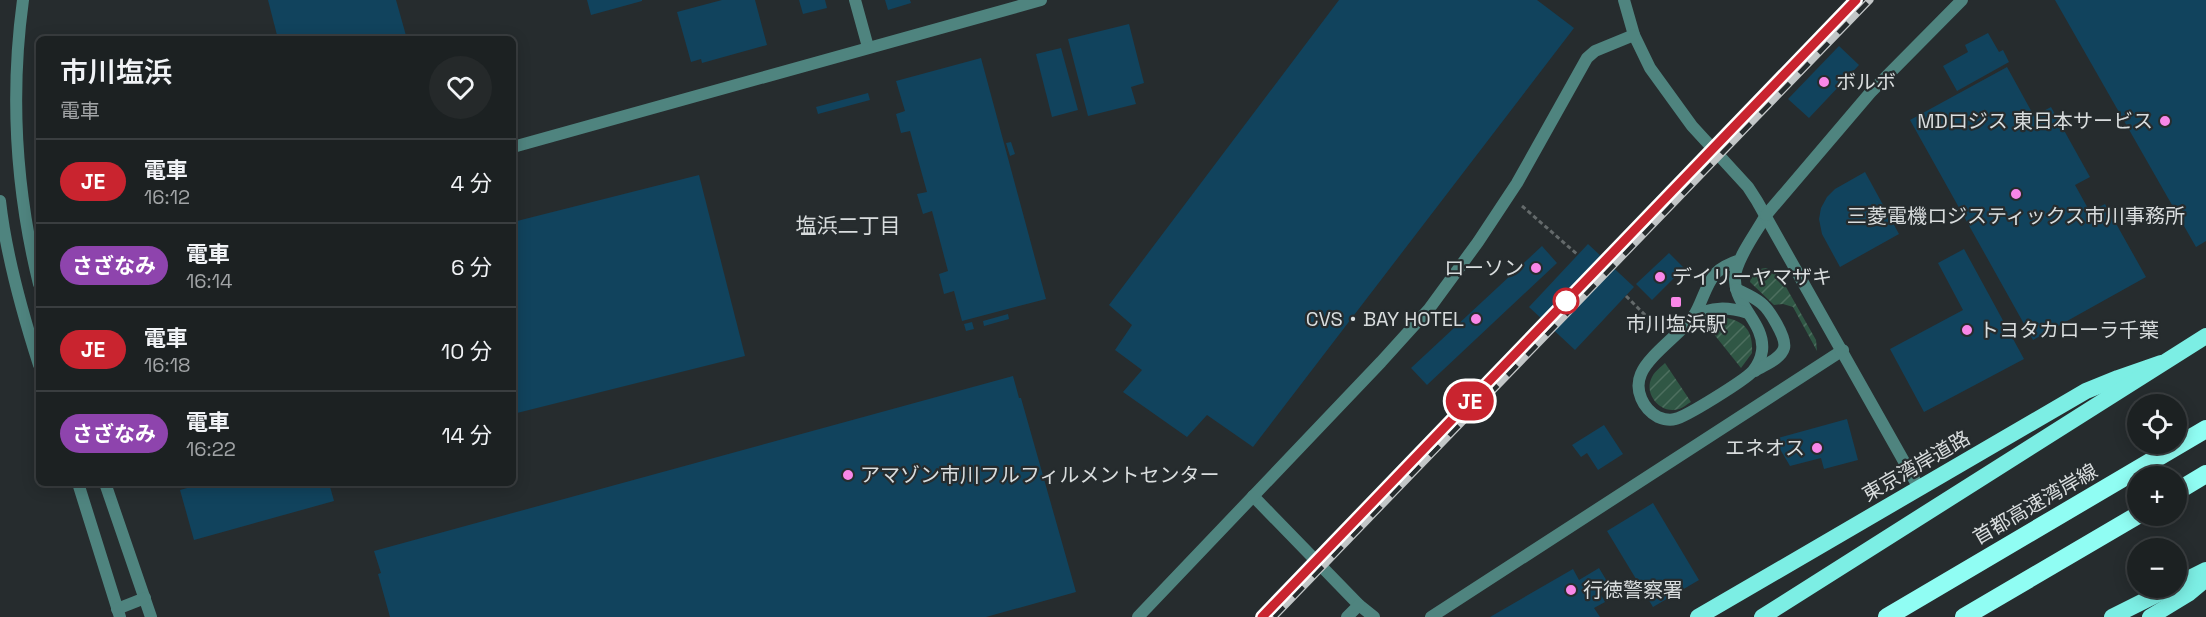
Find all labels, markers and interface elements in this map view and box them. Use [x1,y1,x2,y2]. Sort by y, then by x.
text: 市川塩浜 [60,54,172,90]
button: heart [429,56,492,119]
place label: ボルボ [1836,69,1896,95]
marker: ボルボ [1817,75,1831,89]
text: 電車 [60,98,100,124]
place label: MDロジス 東日本サービス [1917,108,2153,134]
marker: MDロジス 東日本サービス [2158,114,2172,128]
text: 電車 [144,156,188,184]
text: JE [81,168,105,195]
text: 4 分 [451,169,492,197]
text: 16:12 [144,184,190,210]
marker: 三菱電機ロジスティックス市川事務所 [2009,187,2023,201]
place label: 三菱電機ロジスティックス市川事務所 [1847,203,2185,229]
district label: 塩浜二丁目 [796,212,901,239]
text: 電車 [186,240,230,268]
text: さざなみ [72,252,156,279]
text: 6 分 [451,253,492,281]
place label: ローソン [1444,255,1524,281]
marker: ローソン [1529,261,1543,275]
place label: デイリーヤマザキ [1672,264,1832,290]
text: 16:14 [186,268,233,294]
marker: デイリーヤマザキ [1653,270,1667,284]
unlabelled marker [1553,288,1579,314]
marker: 市川塩浜駅 [1669,295,1683,309]
place label: CVS・BAY HOTEL [1306,306,1464,332]
place label: 市川塩浜駅 [1626,311,1726,337]
marker: CVS・BAY HOTEL [1469,312,1483,326]
place label: トヨタカローラ千葉 [1979,317,2159,343]
marker: トヨタカローラ千葉 [1960,323,1974,337]
text: 電車 [144,324,188,352]
text: JE [81,336,105,363]
text: 10 分 [441,337,492,365]
text: 16:18 [144,352,190,378]
line badge: JE [1443,382,1497,420]
text: JE [1458,388,1482,415]
map controls [2127,394,2187,598]
button: locate [2127,394,2187,454]
text: 電車 [186,408,230,436]
text: さざなみ [72,420,156,447]
text: 14 分 [441,421,492,449]
street label: 東京湾岸道路 [1858,425,1974,507]
place label: エネオス [1725,435,1805,461]
text: 16:22 [186,436,236,462]
marker: エネオス [1810,441,1824,455]
street label: 首都高速湾岸線 [1968,458,2102,550]
place label: アマゾン市川フルフィルメントセンター [860,462,1220,488]
button: + [2127,466,2187,526]
marker: アマゾン市川フルフィルメントセンター [841,468,855,482]
button: − [2127,538,2187,598]
place label: 行徳警察署 [1583,577,1683,603]
marker: 行徳警察署 [1564,583,1578,597]

